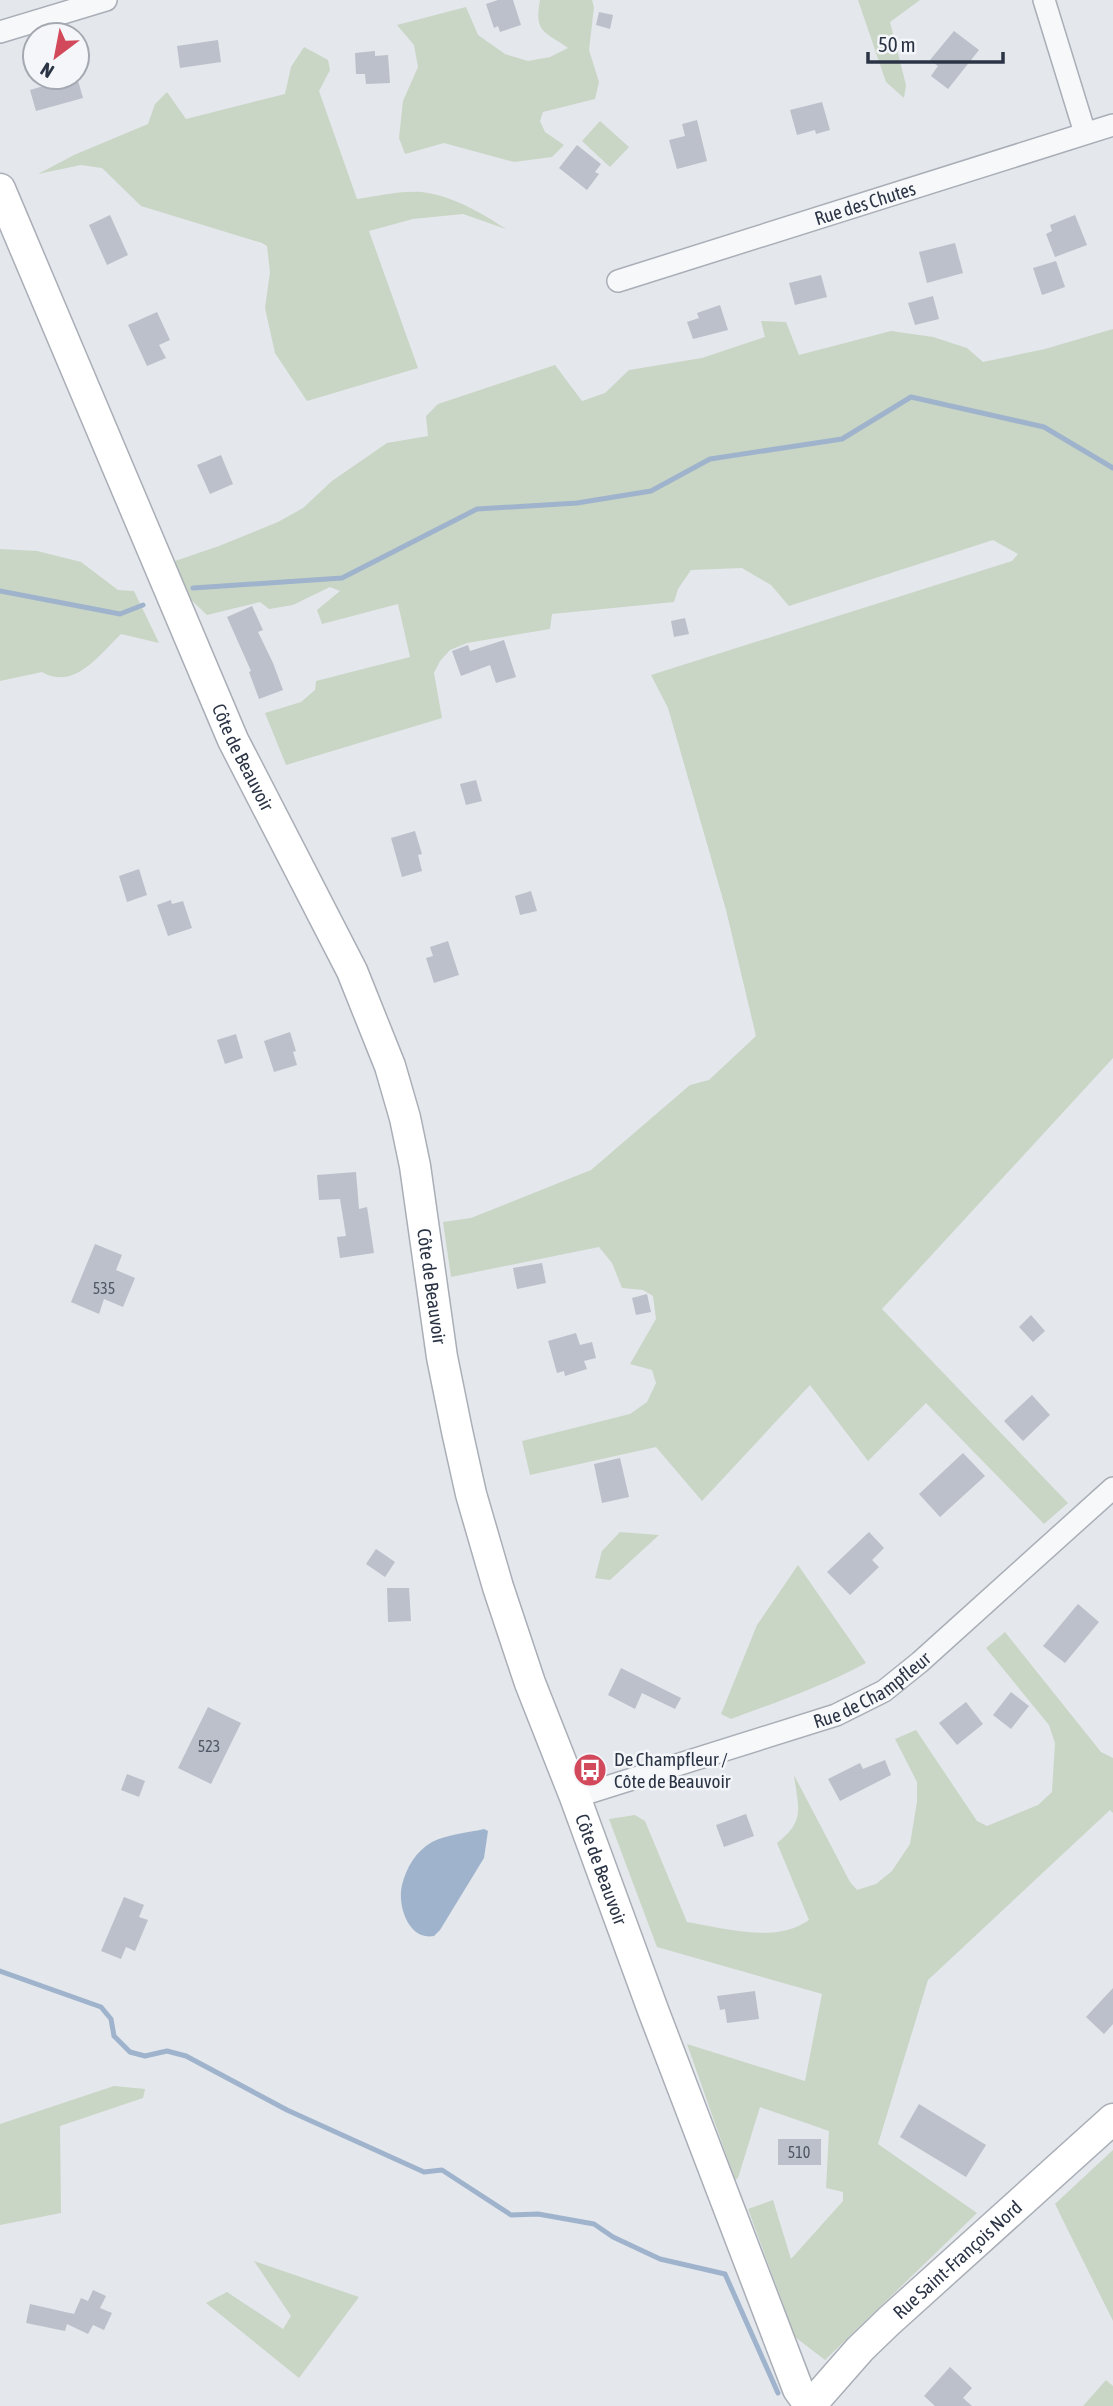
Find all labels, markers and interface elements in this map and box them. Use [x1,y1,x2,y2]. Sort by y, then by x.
north arrow [21,21,91,91]
scale bar [868,21,1003,65]
text: 50 m [878,32,916,56]
text: N [36,58,58,83]
street label: Rue des Chutes [812,177,918,229]
street label: Côte de Beauvoir [208,700,279,815]
street label: Côte de Beauvoir [413,1227,451,1346]
house number: 535 [93,1279,115,1297]
street label: Rue de Champfleur [811,1647,935,1732]
house number: 523 [198,1737,220,1755]
place label: De Champfleur / Côte de Beauvoir [614,1748,731,1792]
bus stop icon: De Champfleur / Côte de Beauvoir [571,1751,609,1789]
street label: Côte de Beauvoir [571,1811,632,1928]
house number: 510 [788,2143,810,2161]
street label: Rue Saint-François Nord [888,2196,1026,2323]

